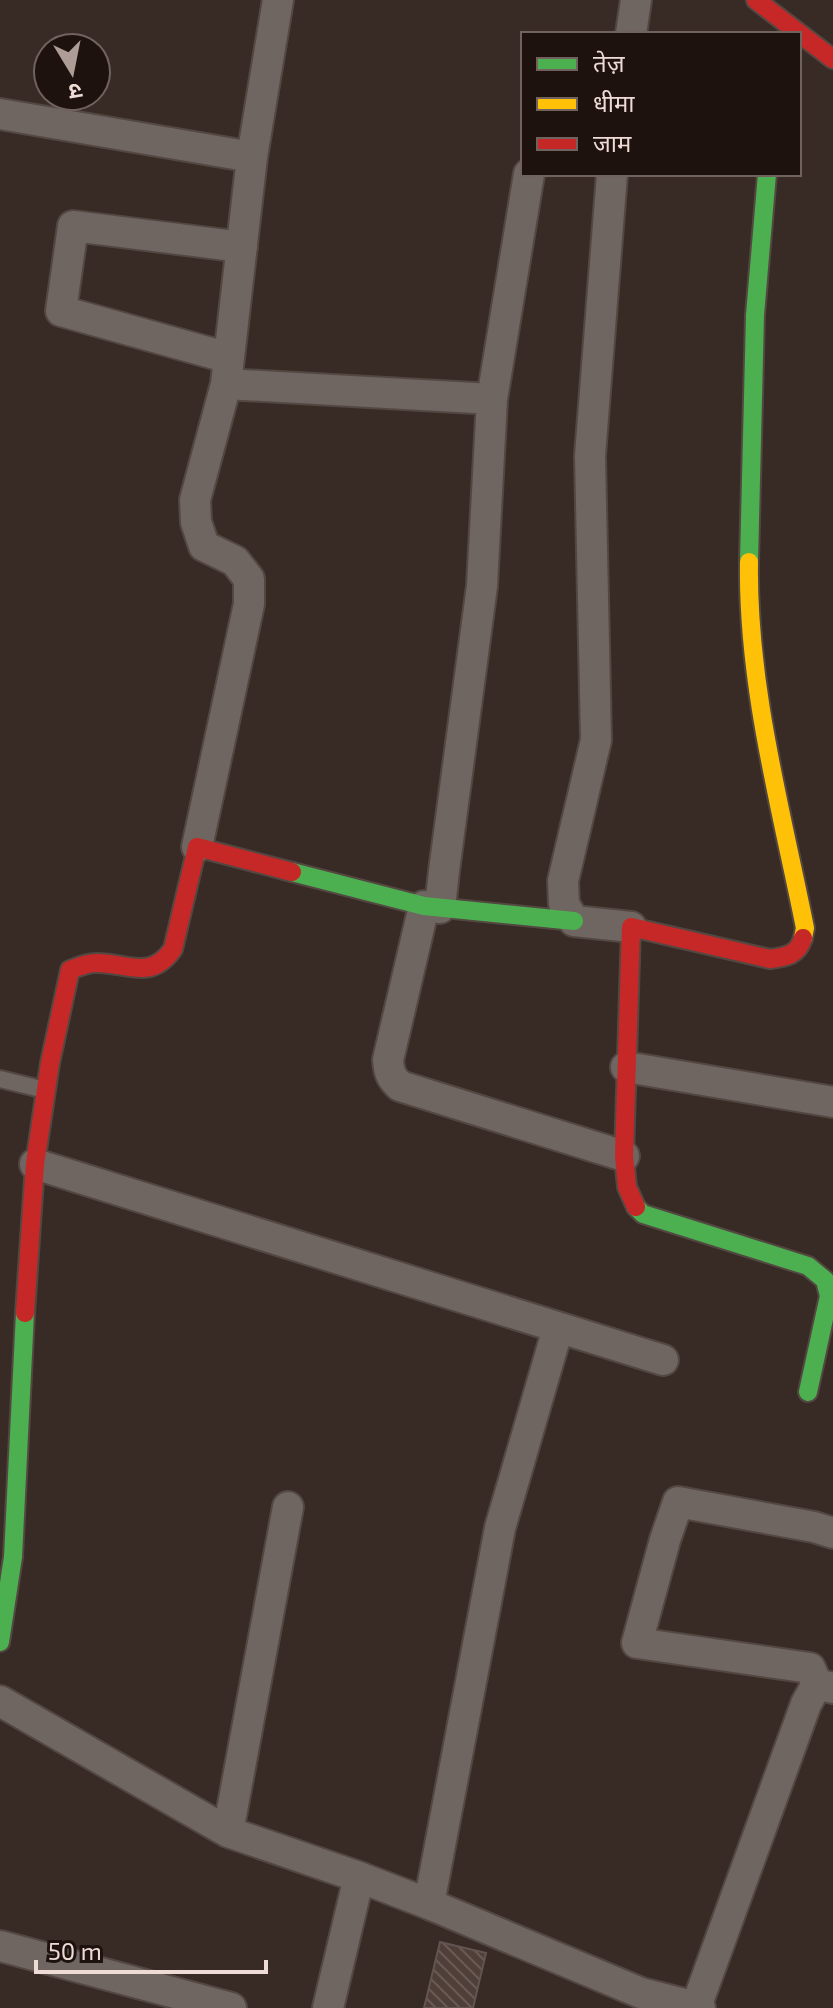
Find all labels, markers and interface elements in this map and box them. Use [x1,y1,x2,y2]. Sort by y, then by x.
north arrow [32,32,112,112]
legend [521,32,801,176]
text: तेज़ [593,48,626,77]
text: उ [66,79,84,107]
text: धीमा [593,88,635,117]
text: जाम [593,128,632,157]
scale bar [36,1924,266,1974]
text: 50 m [48,1936,102,1965]

